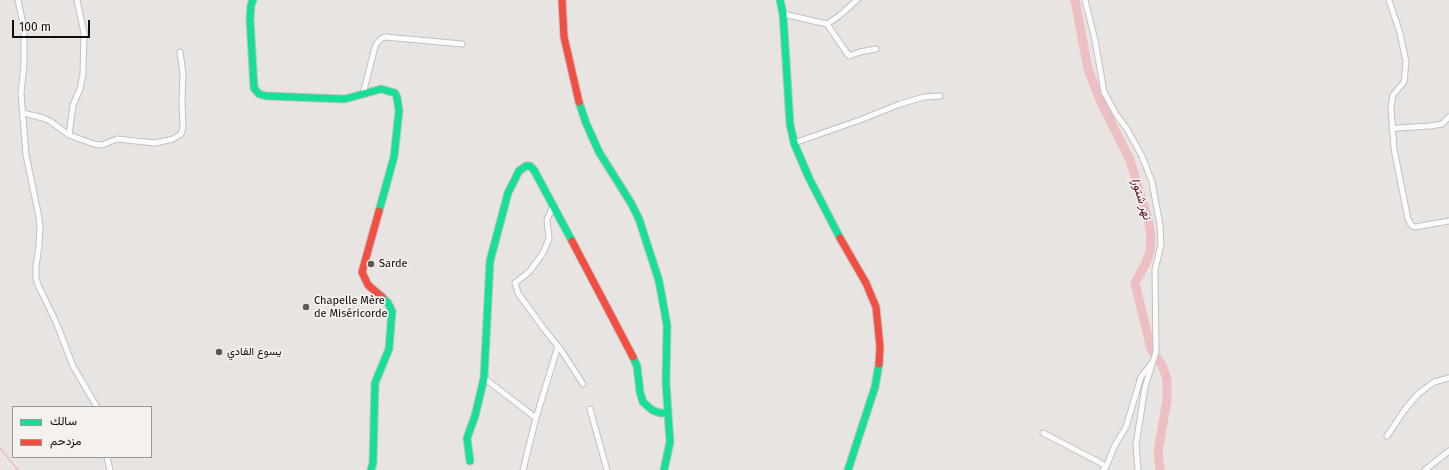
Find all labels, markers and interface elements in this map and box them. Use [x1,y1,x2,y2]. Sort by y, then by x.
scale bar [14,12,92,38]
text: 100 m [19,20,51,34]
water label: نهر شتورا [1128,177,1154,221]
place label: Sarde [379,257,407,271]
marker: Sarde [366,259,376,269]
place label: Chapelle Mère de Miséricorde [314,294,388,320]
marker: Chapelle Mère de Miséricorde [301,302,311,312]
place label: يسوع الفادي [227,345,281,359]
marker: يسوع الفادي [214,347,224,357]
legend [12,406,152,458]
text: سالك [50,414,77,428]
text: مزدحم [50,434,81,448]

